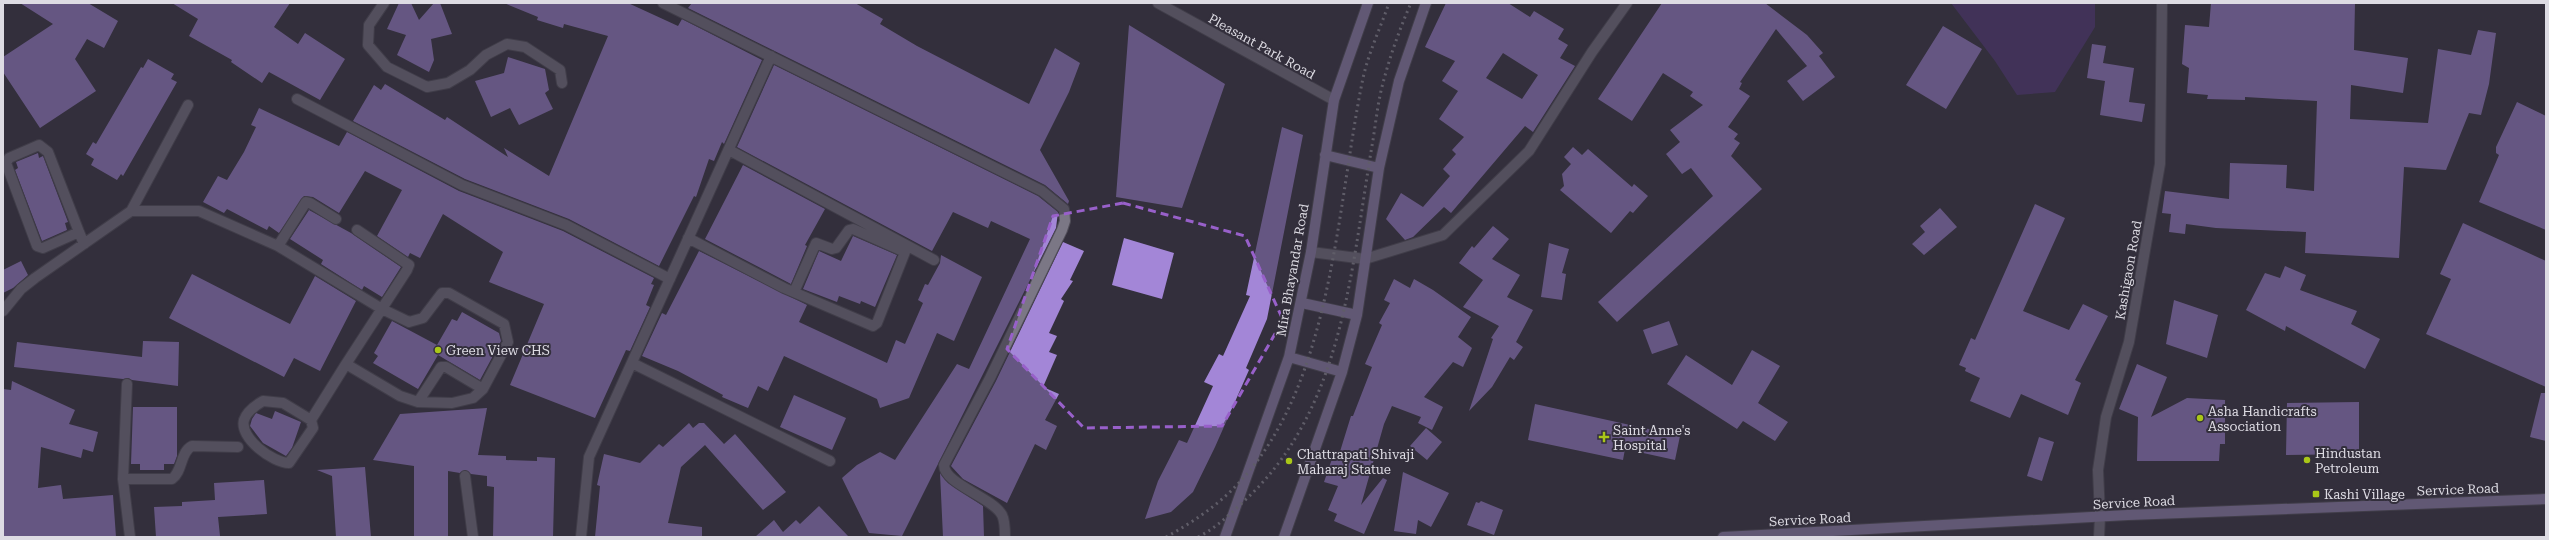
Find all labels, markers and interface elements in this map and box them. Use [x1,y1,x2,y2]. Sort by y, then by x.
street label: Pleasant Park Road [1206,11,1318,82]
street label: Mira Bhayandar Road [1273,202,1312,338]
street label: Kashigaon Road [2112,219,2145,321]
place label: Green View CHS [446,343,550,358]
marker: Green View CHS [433,345,443,355]
place label: Asha Handicrafts Association [2208,404,2317,434]
marker: Asha Handicrafts Association [2195,413,2205,423]
place label: Saint Anne's Hospital [1613,423,1690,453]
marker: Saint Anne's Hospital [1598,431,1610,443]
place label: Hindustan Petroleum [2315,446,2382,476]
place label: Chattrapati Shivaji Maharaj Statue [1297,447,1414,477]
marker: Hindustan Petroleum [2302,455,2312,465]
marker: Chattrapati Shivaji Maharaj Statue [1284,456,1294,466]
street label: Service Road [2417,481,2500,498]
place label: Kashi Village [2324,487,2405,502]
marker: Kashi Village [2311,489,2321,499]
street label: Service Road [2093,493,2176,512]
street label: Service Road [1769,510,1852,529]

